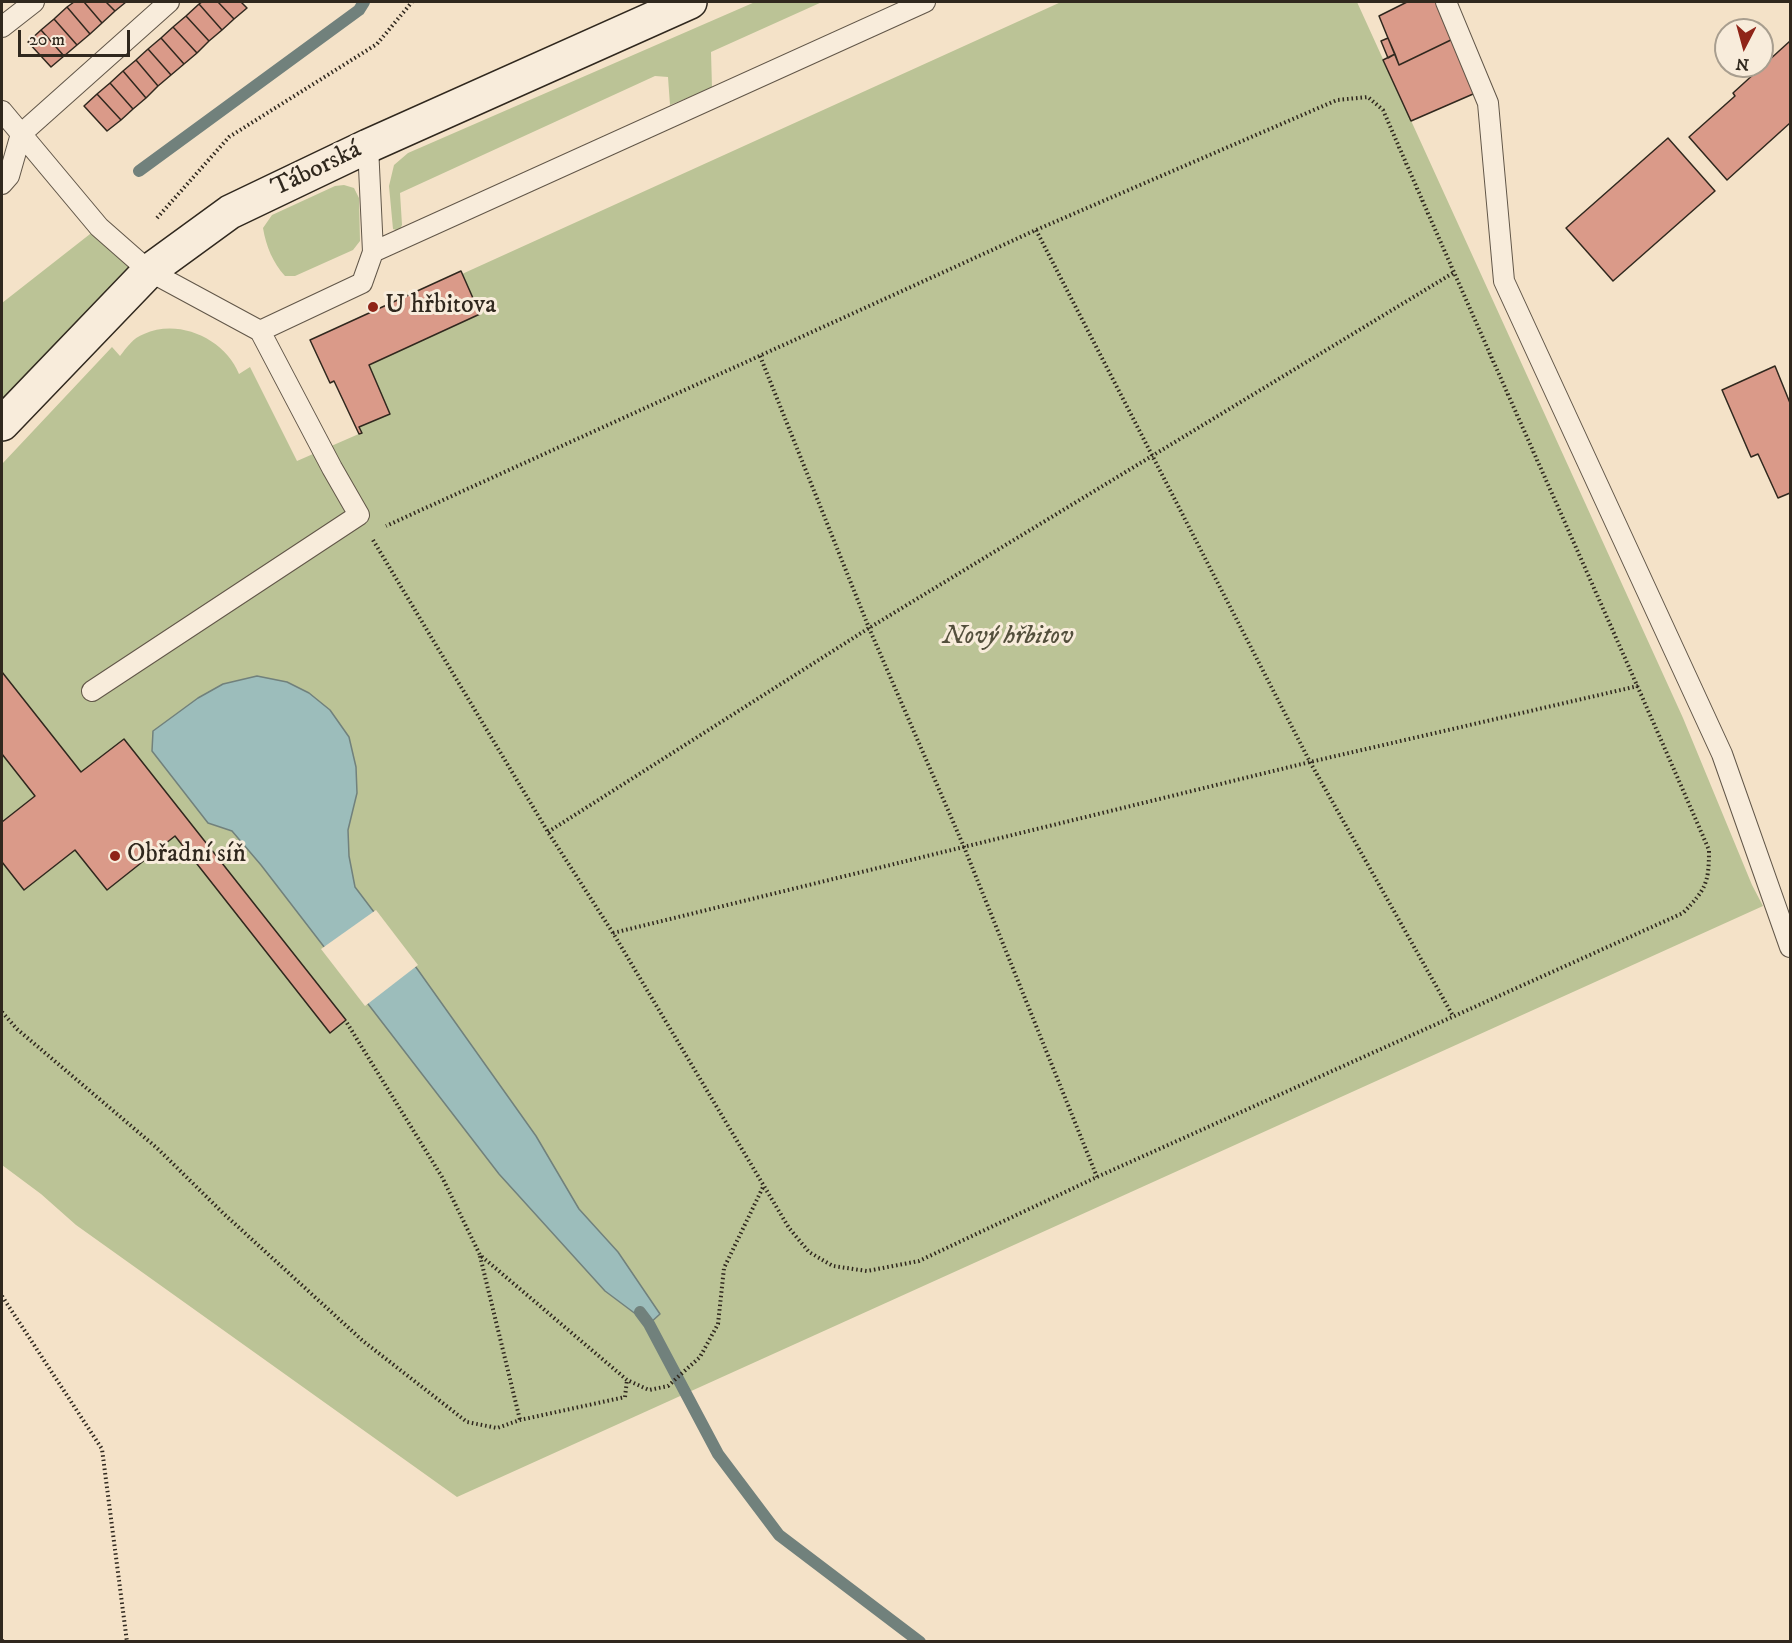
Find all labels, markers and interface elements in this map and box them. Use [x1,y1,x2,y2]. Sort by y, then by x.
scale bar [21,18,134,56]
north arrow [1714,18,1774,78]
text: 20 m [29,29,65,51]
text: N [1735,53,1750,75]
street label: Táborská [267,135,367,205]
place label: U hřbitova [385,291,496,323]
marker: U hřbitova [366,300,380,314]
park label: Nový hřbitov [943,622,1073,654]
place label: Obřadní síň [127,840,246,872]
marker: Obřadní síň [108,849,122,863]

